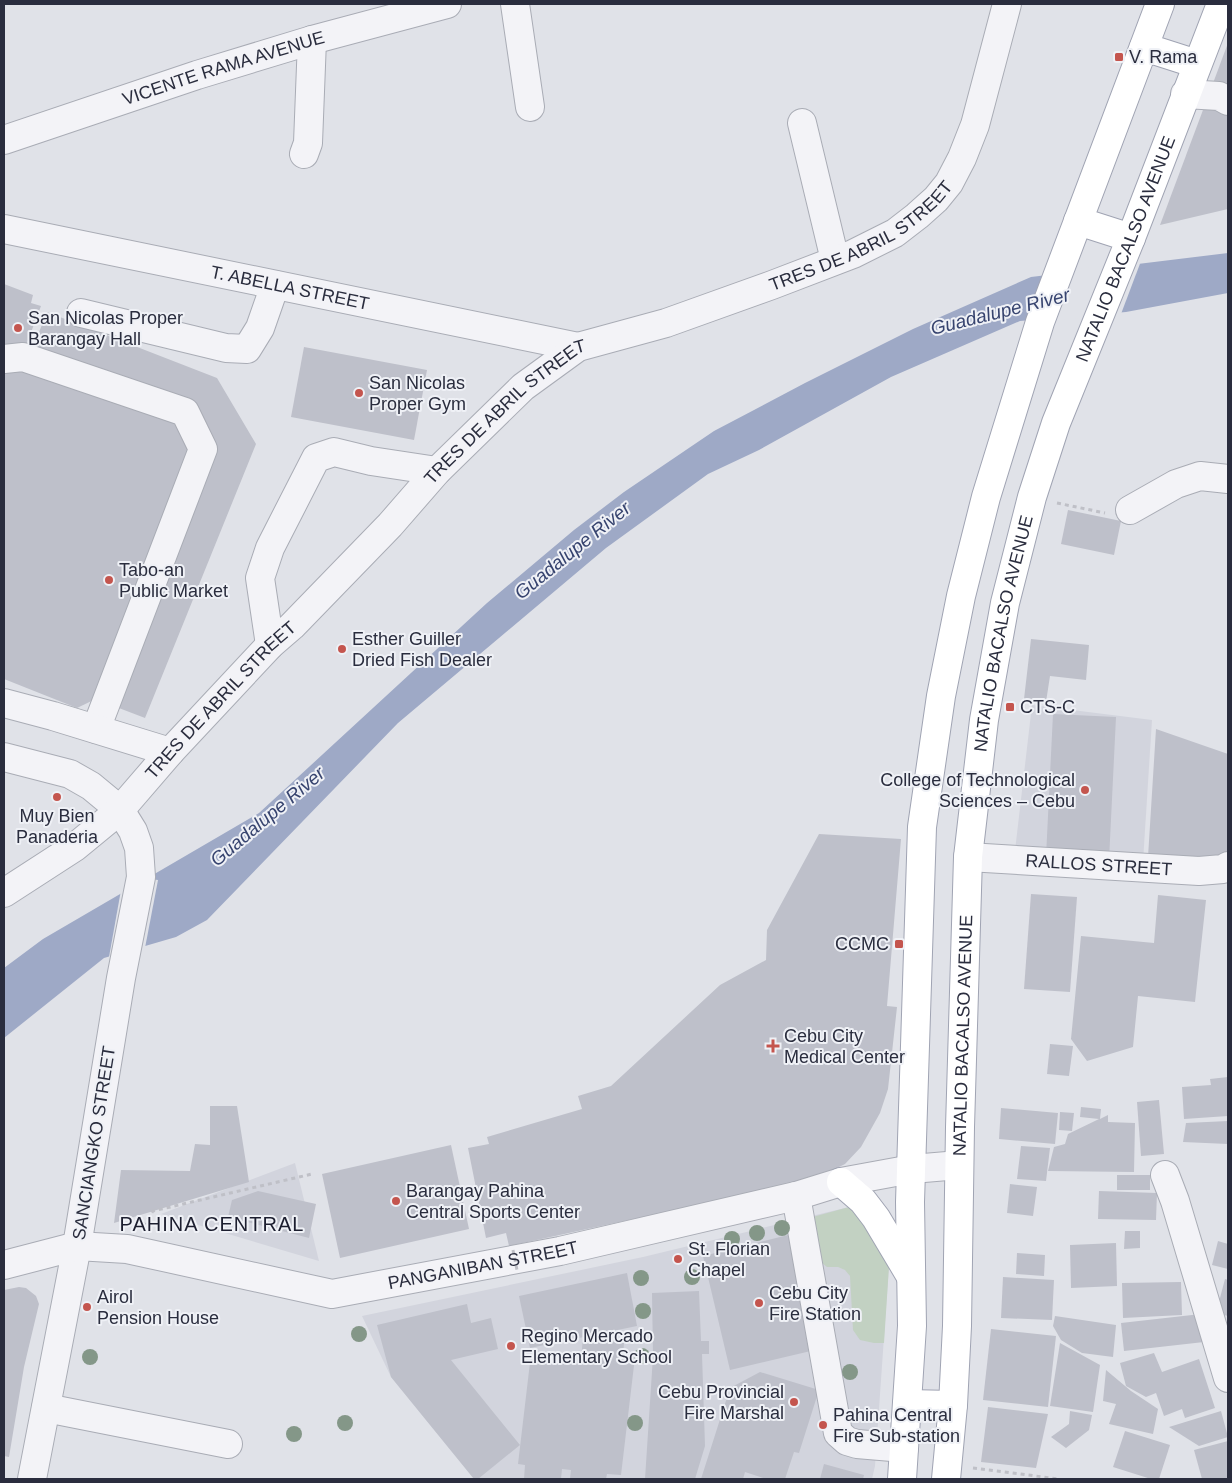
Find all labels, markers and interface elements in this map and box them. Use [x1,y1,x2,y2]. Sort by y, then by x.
street label: VICENTE RAMA AVENUE [120,27,327,109]
place label: V. Rama [1129,47,1198,67]
marker: V. Rama [1113,51,1125,63]
street label: NATALIO BACALSO AVENUE [1072,133,1179,365]
street label: TRES DE ABRIL STREET [766,177,957,295]
street label: T. ABELLA STREET [209,262,371,314]
water label: Guadalupe River [928,284,1072,339]
place label: San Nicolas Proper Barangay Hall [28,308,183,349]
marker: San Nicolas Proper Barangay Hall [12,322,24,334]
street label: TRES DE ABRIL STREET [420,335,588,488]
place label: San Nicolas Proper Gym [369,373,466,414]
marker: San Nicolas Proper Gym [353,387,365,399]
water label: Guadalupe River [510,497,635,603]
street label: NATALIO BACALSO AVENUE [970,513,1037,753]
place label: Tabo-an Public Market [119,560,228,601]
marker: Tabo-an Public Market [103,574,115,586]
street label: TRES DE ABRIL STREET [141,617,300,783]
place label: Esther Guiller Dried Fish Dealer [352,629,492,670]
marker: Esther Guiller Dried Fish Dealer [336,643,348,655]
place label: CTS-C [1020,697,1075,717]
marker: CTS-C [1004,701,1016,713]
water label: Guadalupe River [206,762,329,870]
place label: College of Technological Sciences – Cebu [880,770,1075,811]
marker: College of Technological Sciences – Cebu [1079,784,1091,796]
marker: Muy Bien Panaderia [51,791,63,803]
place label: Muy Bien Panaderia [16,806,99,847]
street label: RALLOS STREET [1025,850,1173,879]
street label: NATALIO BACALSO AVENUE [950,915,976,1156]
place label: CCMC [835,934,889,954]
marker: CCMC [893,938,905,950]
place label: Cebu City Medical Center [784,1026,905,1067]
marker: Cebu City Medical Center [766,1039,780,1053]
street label: SANCIANGKO STREET [69,1045,119,1241]
place label: Barangay Pahina Central Sports Center [406,1181,580,1222]
marker: Barangay Pahina Central Sports Center [390,1195,402,1207]
district label: PAHINA CENTRAL [120,1213,304,1235]
street label: PANGANIBAN STREET [386,1237,580,1293]
place label: St. Florian Chapel [688,1239,770,1280]
marker: St. Florian Chapel [672,1253,684,1265]
place label: Cebu City Fire Station [769,1283,861,1324]
place label: Airol Pension House [97,1287,219,1328]
marker: Cebu City Fire Station [753,1297,765,1309]
marker: Airol Pension House [81,1301,93,1313]
place label: Regino Mercado Elementary School [521,1326,672,1367]
marker: Regino Mercado Elementary School [505,1340,517,1352]
place label: Cebu Provincial Fire Marshal [658,1382,784,1423]
marker: Cebu Provincial Fire Marshal [788,1396,800,1408]
place label: Pahina Central Fire Sub-station [833,1405,960,1446]
marker: Pahina Central Fire Sub-station [817,1419,829,1431]

